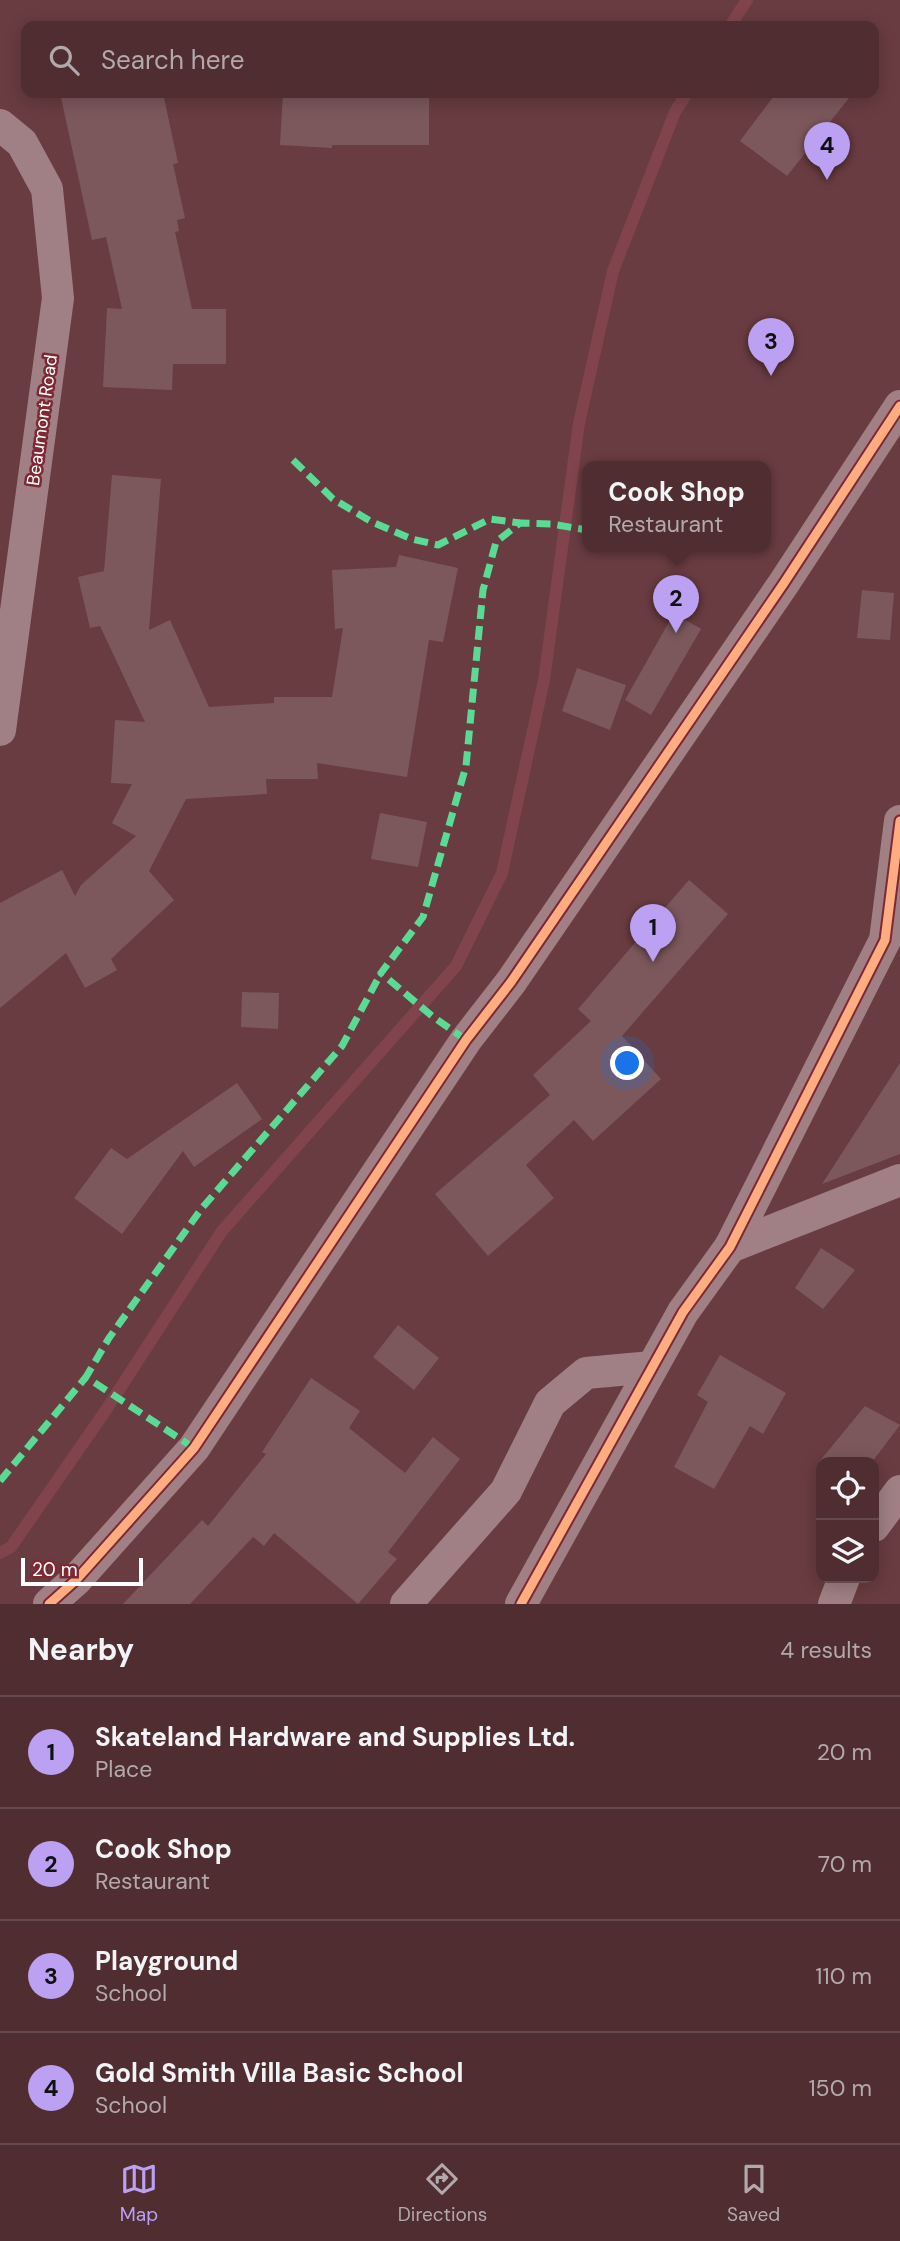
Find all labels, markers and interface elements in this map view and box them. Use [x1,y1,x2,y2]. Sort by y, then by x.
search box [21,21,879,98]
icon: search [45,41,83,79]
text: Search here [101,43,244,77]
pin: 4 [804,122,850,180]
pin: 3 [748,318,794,376]
street label: Beaumont Road [21,353,63,487]
popup [582,461,771,552]
text: Cook Shop [608,475,745,509]
text: Restaurant [608,509,723,539]
pin: 2 [653,575,699,633]
pin: 1 [630,904,676,962]
your location [610,1046,644,1080]
map controls [816,1457,879,1583]
button: locate [816,1457,879,1520]
button: layers [816,1520,879,1583]
scale bar [21,1555,144,1587]
text: 20 m [32,1557,78,1582]
text: Nearby [28,1630,134,1669]
text: 4 results [780,1635,872,1665]
text: Skateland Hardware and Supplies Ltd. [95,1720,575,1754]
text: 1 [47,1737,55,1767]
text: 20 m [817,1737,872,1767]
text: Place [95,1754,152,1784]
text: Cook Shop [95,1832,232,1866]
text: 2 [44,1849,58,1879]
text: 70 m [818,1849,872,1879]
text: Restaurant [95,1866,210,1896]
text: Playground [95,1944,238,1978]
text: 3 [44,1961,58,1991]
text: 110 m [815,1961,872,1991]
text: School [95,1978,167,2008]
text: Gold Smith Villa Basic School [95,2056,464,2090]
text: 4 [44,2073,58,2103]
text: 150 m [808,2073,872,2103]
text: School [95,2090,167,2120]
tab: Map [120,2160,158,2227]
tab: Directions [398,2160,487,2227]
tab: Saved [727,2160,780,2227]

